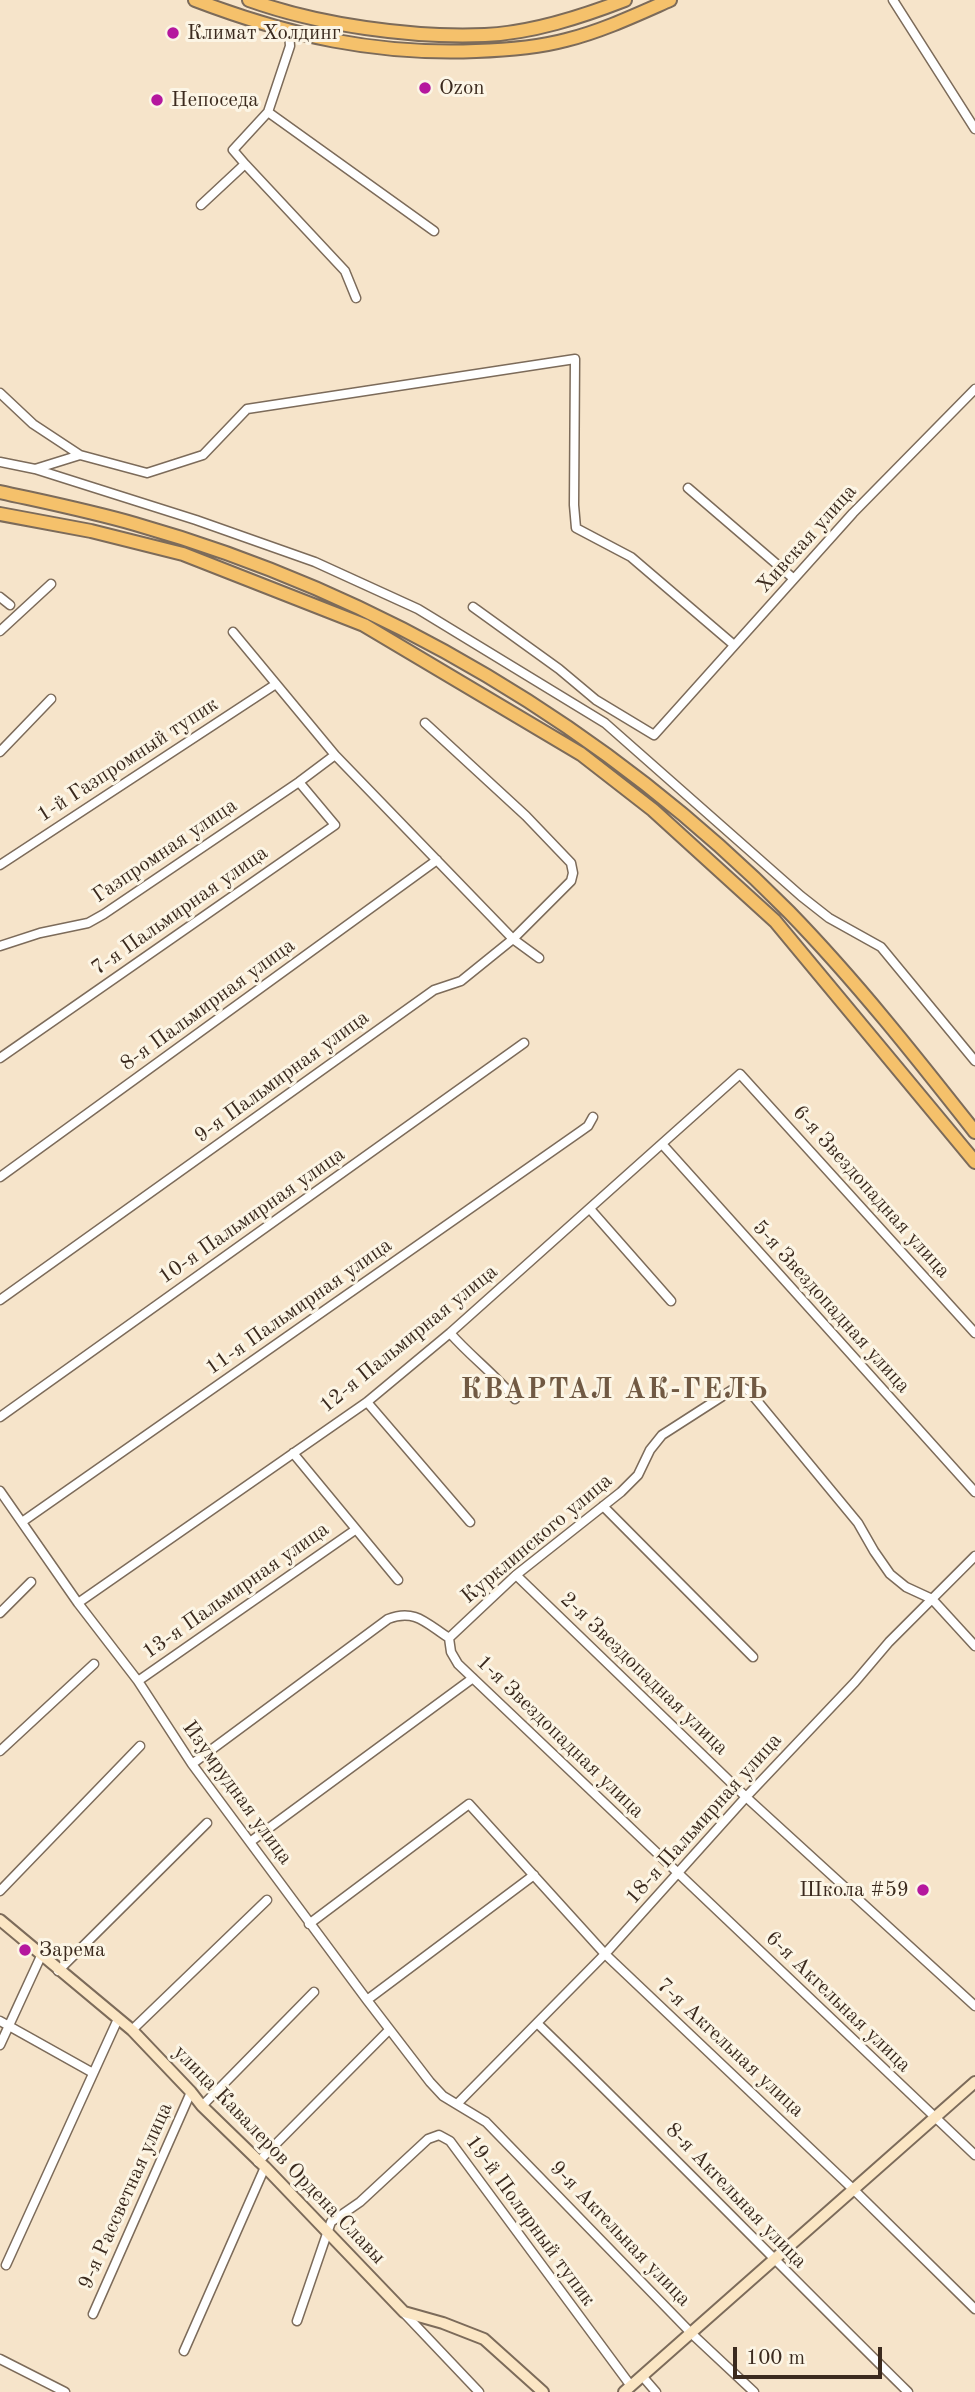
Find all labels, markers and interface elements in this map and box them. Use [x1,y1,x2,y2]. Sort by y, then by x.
place label: Климат Холдинг [187,20,341,46]
marker: Климат Холдинг [165,25,181,41]
place label: Ozon [439,75,485,101]
marker: Ozon [417,80,433,96]
place label: Непоседа [171,87,259,113]
marker: Непоседа [149,92,165,108]
street label: Хивская улица [752,479,862,599]
street label: 1-й Газпромный тупик [33,692,223,828]
street label: Газпромная улица [88,793,242,909]
street label: 7-я Пальмирная улица [87,841,273,981]
street label: 8-я Пальмирная улица [116,933,300,1077]
street label: 9-я Пальмирная улица [190,1005,374,1149]
street label: 6-я Звездопадная улица [787,1100,955,1284]
street label: 10-я Пальмирная улица [154,1142,350,1290]
street label: 5-я Звездопадная улица [747,1215,915,1399]
street label: 11-я Пальмирная улица [201,1233,397,1381]
street label: 12-я Пальмирная улица [315,1259,503,1419]
district label: КВАРТАЛ АК-ГЕЛЬ [462,1374,768,1408]
street label: Курклинского улица [456,1468,618,1610]
street label: 13-я Пальмирная улица [138,1517,334,1665]
street label: 2-я Звездопадная улица [555,1587,733,1761]
street label: 1-я Звездопадная улица [471,1650,649,1824]
street label: Изумрудная улица [176,1716,298,1870]
street label: 18-я Пальмирная улица [620,1728,788,1910]
place label: Школа #59 [799,1877,909,1903]
marker: Школа #59 [915,1882,931,1898]
street label: 6-я Акгельная улица [760,1926,916,2078]
place label: Зарема [39,1937,105,1963]
marker: Зарема [17,1942,33,1958]
street label: 7-я Акгельная улица [651,1973,809,2123]
street label: улица Кавалеров Ордена Славы [168,2040,390,2270]
street label: 9-я Рассветная улица [73,2099,179,2293]
street label: 8-я Акгельная улица [660,2118,812,2274]
street label: 19-й Полярный тупик [459,2130,601,2312]
street label: 9-я Акгельная улица [544,2156,696,2312]
scale bar [737,2332,886,2376]
text: 100 m [746,2348,805,2369]

